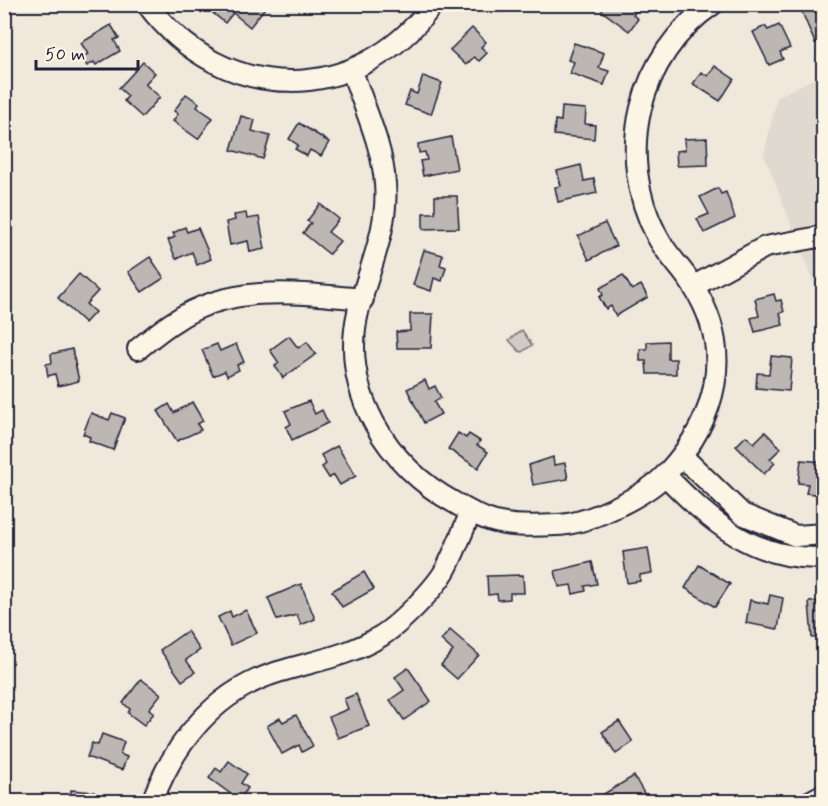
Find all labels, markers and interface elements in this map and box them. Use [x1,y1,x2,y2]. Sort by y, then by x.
scale bar [36,33,138,71]
text: 50 m [45,43,85,67]

